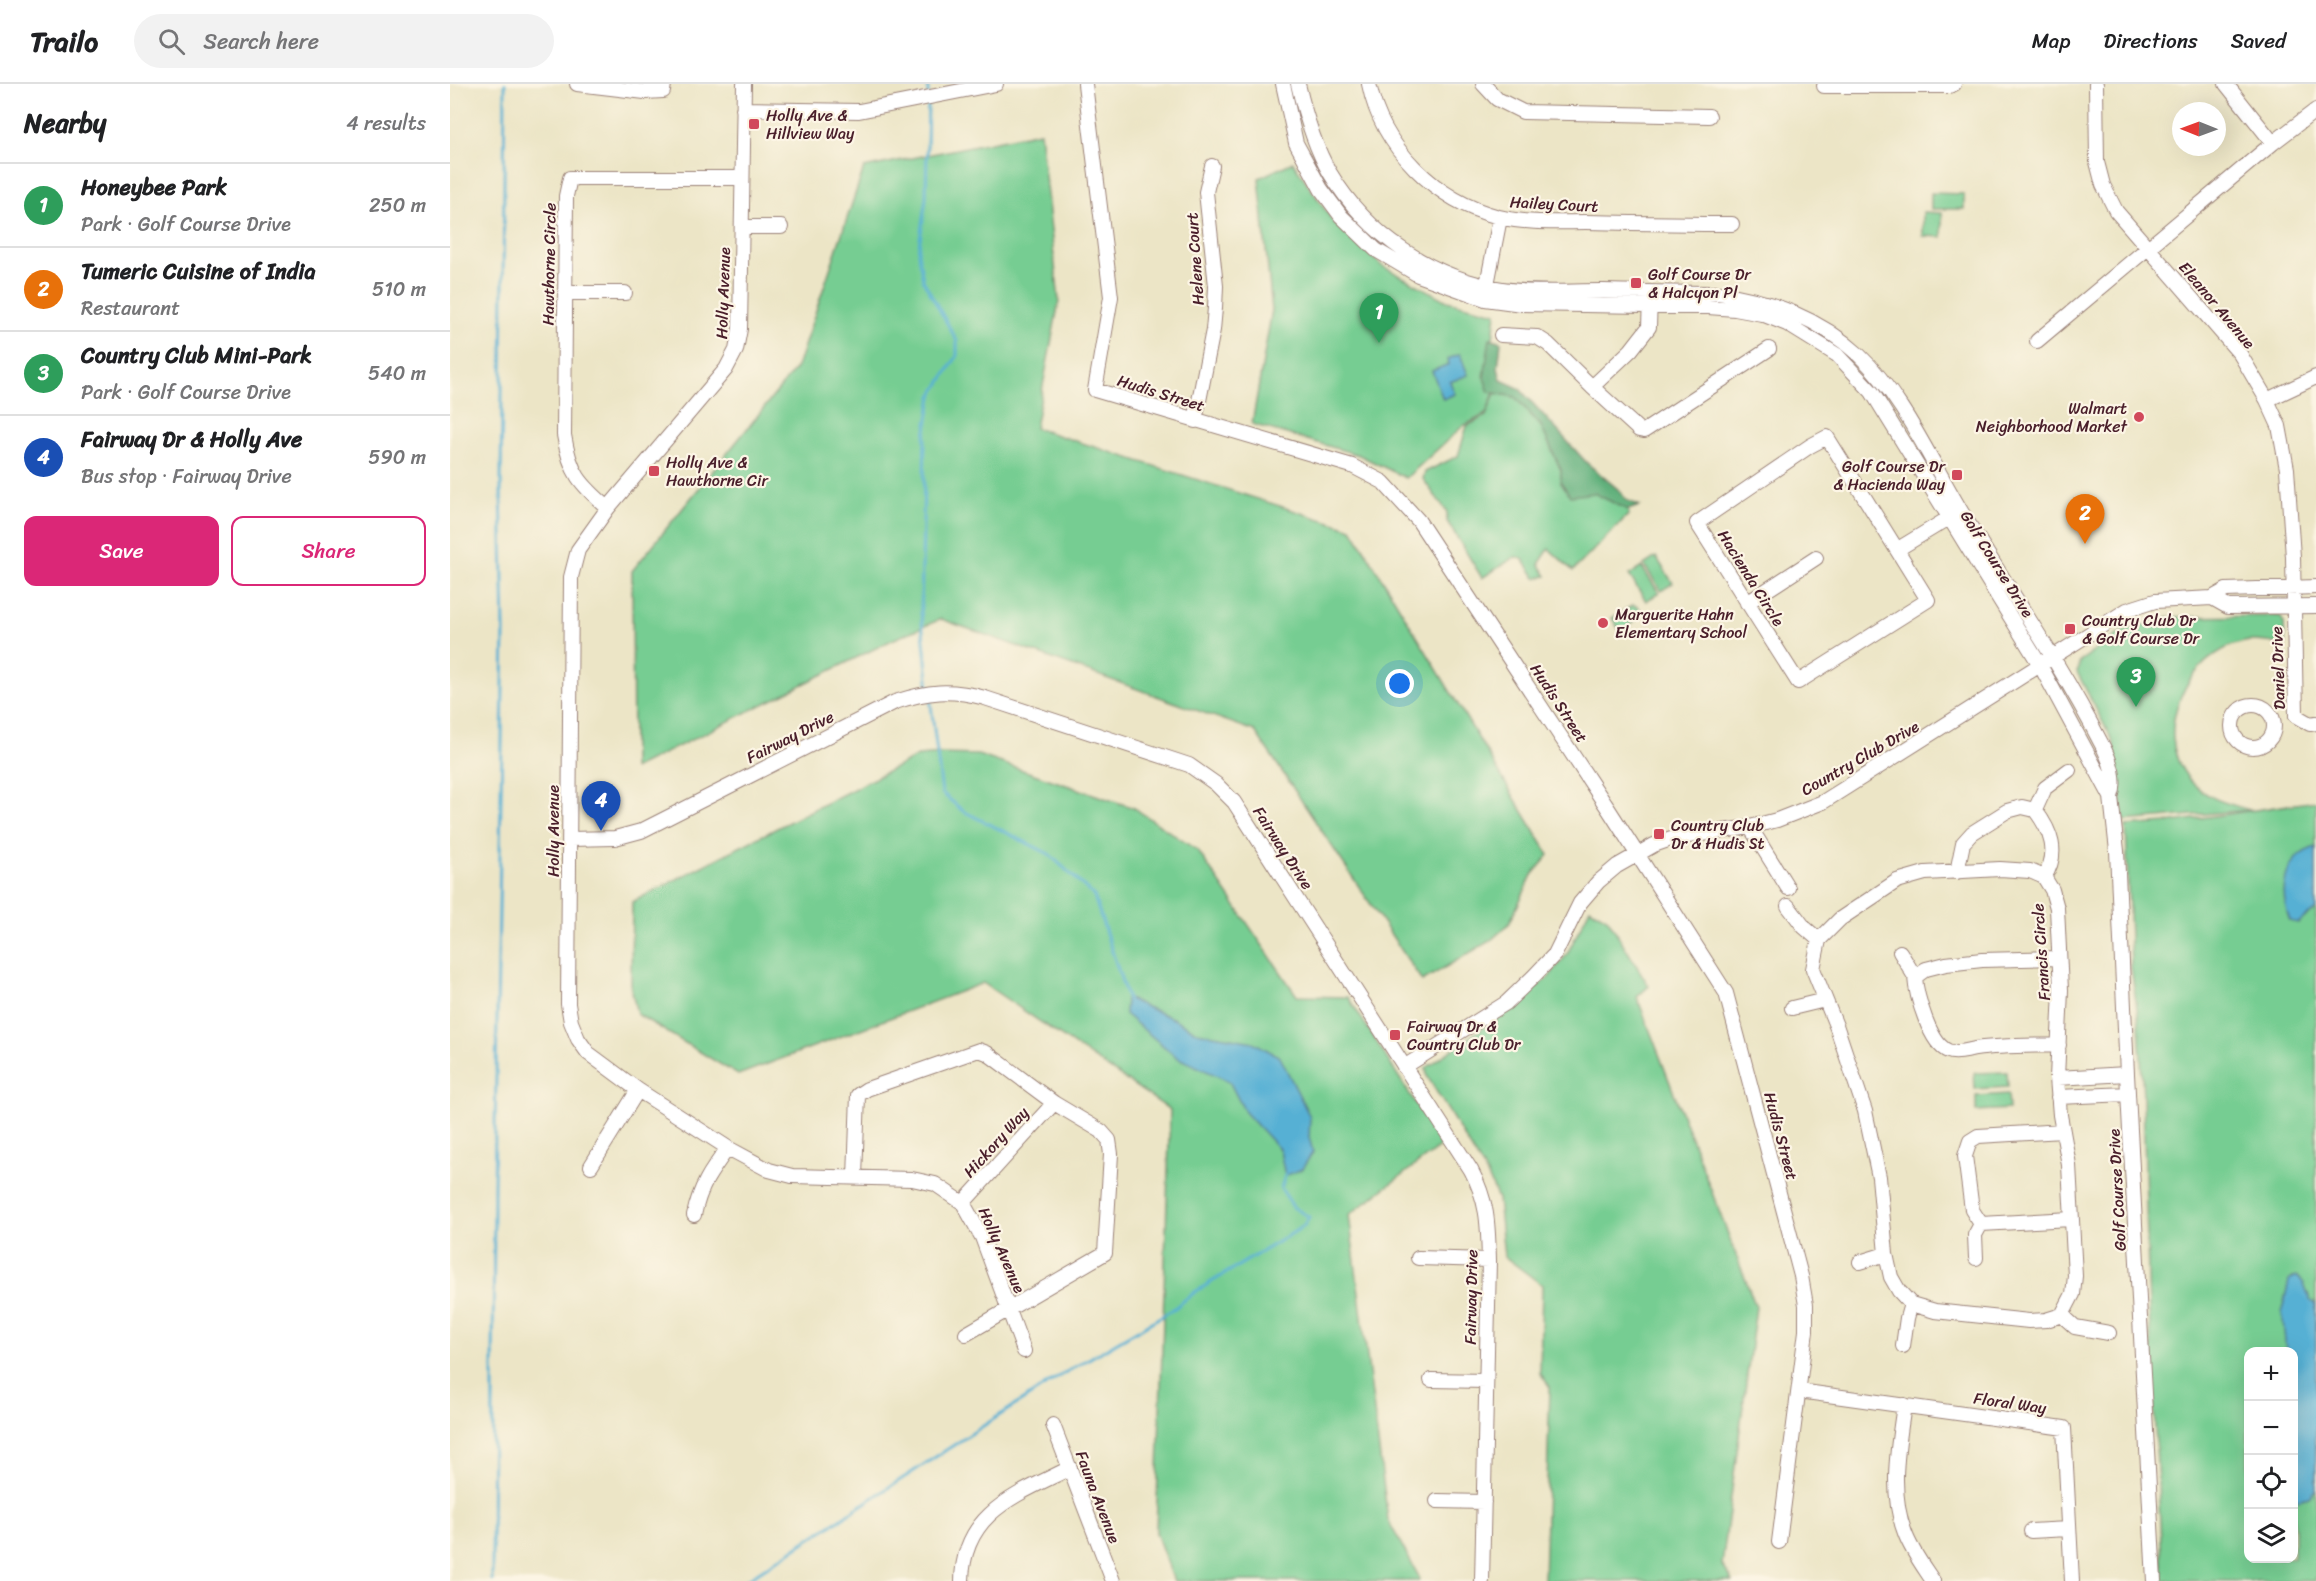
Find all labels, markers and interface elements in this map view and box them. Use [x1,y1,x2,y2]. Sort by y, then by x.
search box [134,14,554,68]
text: Trailo [30,17,98,66]
text: Search here [203,22,319,61]
text: Map [2032,22,2070,60]
text: Directions [2103,22,2198,60]
text: Saved [2231,22,2286,60]
icon: search [155,25,188,58]
text: Nearby [24,100,106,146]
place label: Holly Ave & Hillview Way [766,101,855,148]
north arrow [2172,102,2226,156]
text: 4 results [346,106,426,141]
marker: Holly Ave & Hillview Way [747,117,761,131]
text: Honeybee Park [81,168,227,207]
street label: Hailey Court [1509,187,1599,221]
text: 1 [39,188,48,223]
text: 250 m [369,188,426,223]
street label: Hawthorne Circle [533,202,565,326]
text: Park · Golf Course Drive [81,207,291,242]
street label: Helene Court [1177,212,1213,306]
street label: Holly Avenue [707,246,739,339]
text: Tumeric Cuisine of India [81,252,315,291]
street label: Eleanor Avenue [2171,254,2263,356]
place label: Golf Course Dr & Halcyon Pl [1648,260,1752,307]
text: 2 [38,272,49,307]
text: 510 m [372,272,426,307]
marker: Golf Course Dr & Halcyon Pl [1629,276,1643,290]
text: Restaurant [81,291,180,326]
pin: 1 [1360,294,1398,343]
text: Country Club Mini-Park [81,336,312,375]
text: 3 [38,356,49,391]
text: 540 m [368,356,426,391]
street label: Hudis Street [1114,366,1208,420]
text: Park · Golf Course Drive [81,375,291,410]
place label: Walmart Neighborhood Market [1976,394,2128,441]
marker: Walmart Neighborhood Market [2132,410,2146,424]
text: Fairway Dr & Holly Ave [81,420,302,459]
text: 4 [37,440,50,475]
text: 590 m [368,440,426,475]
place label: Holly Ave & Hawthorne Cir [666,448,769,495]
place label: Golf Course Dr & Hacienda Way [1833,452,1946,499]
text: Bus stop · Fairway Drive [81,459,292,494]
marker: Holly Ave & Hawthorne Cir [647,464,661,478]
marker: Golf Course Dr & Hacienda Way [1950,468,1964,482]
pin: 2 [2066,494,2104,544]
street label: Golf Course Drive [1952,504,2042,624]
button: Save [24,516,219,586]
button: Share [231,516,426,586]
street label: Hacienda Circle [1710,524,1793,633]
place label: Marguerite Hahn Elementary School [1615,600,1747,647]
place label: Country Club Dr & Golf Course Dr [2082,606,2201,653]
marker: Marguerite Hahn Elementary School [1596,616,1610,630]
marker: Country Club Dr & Golf Course Dr [2063,622,2077,636]
street label: Daniel Drive [2262,626,2294,710]
street label: Hudis Street [1522,657,1596,749]
pin: 3 [2116,658,2156,707]
your location [1385,669,1414,698]
street label: Fairway Drive [741,702,839,772]
street label: Country Club Drive [1795,712,1925,804]
pin: 4 [582,782,620,831]
street label: Holly Avenue [539,785,568,877]
street label: Fairway Drive [1245,800,1321,896]
place label: Country Club Dr & Hudis St [1671,811,1765,858]
marker: Country Club Dr & Hudis St [1652,827,1666,841]
street label: Francis Circle [2023,902,2059,1002]
place label: Fairway Dr & Country Club Dr [1407,1012,1522,1059]
marker: Fairway Dr & Country Club Dr [1388,1028,1402,1042]
street label: Hudis Street [1755,1089,1807,1183]
street label: Hickory Way [956,1099,1037,1184]
street label: Golf Course Drive [2099,1128,2135,1252]
street label: Holly Avenue [970,1202,1034,1298]
street label: Fairway Drive [1456,1249,1486,1345]
map controls [2244,1347,2298,1563]
button: + [2244,1347,2298,1401]
street label: Floral Way [1972,1384,2049,1423]
button: − [2244,1401,2298,1455]
street label: Fauna Avenue [1067,1446,1129,1548]
button: locate [2244,1455,2298,1509]
button: layers [2244,1509,2298,1563]

